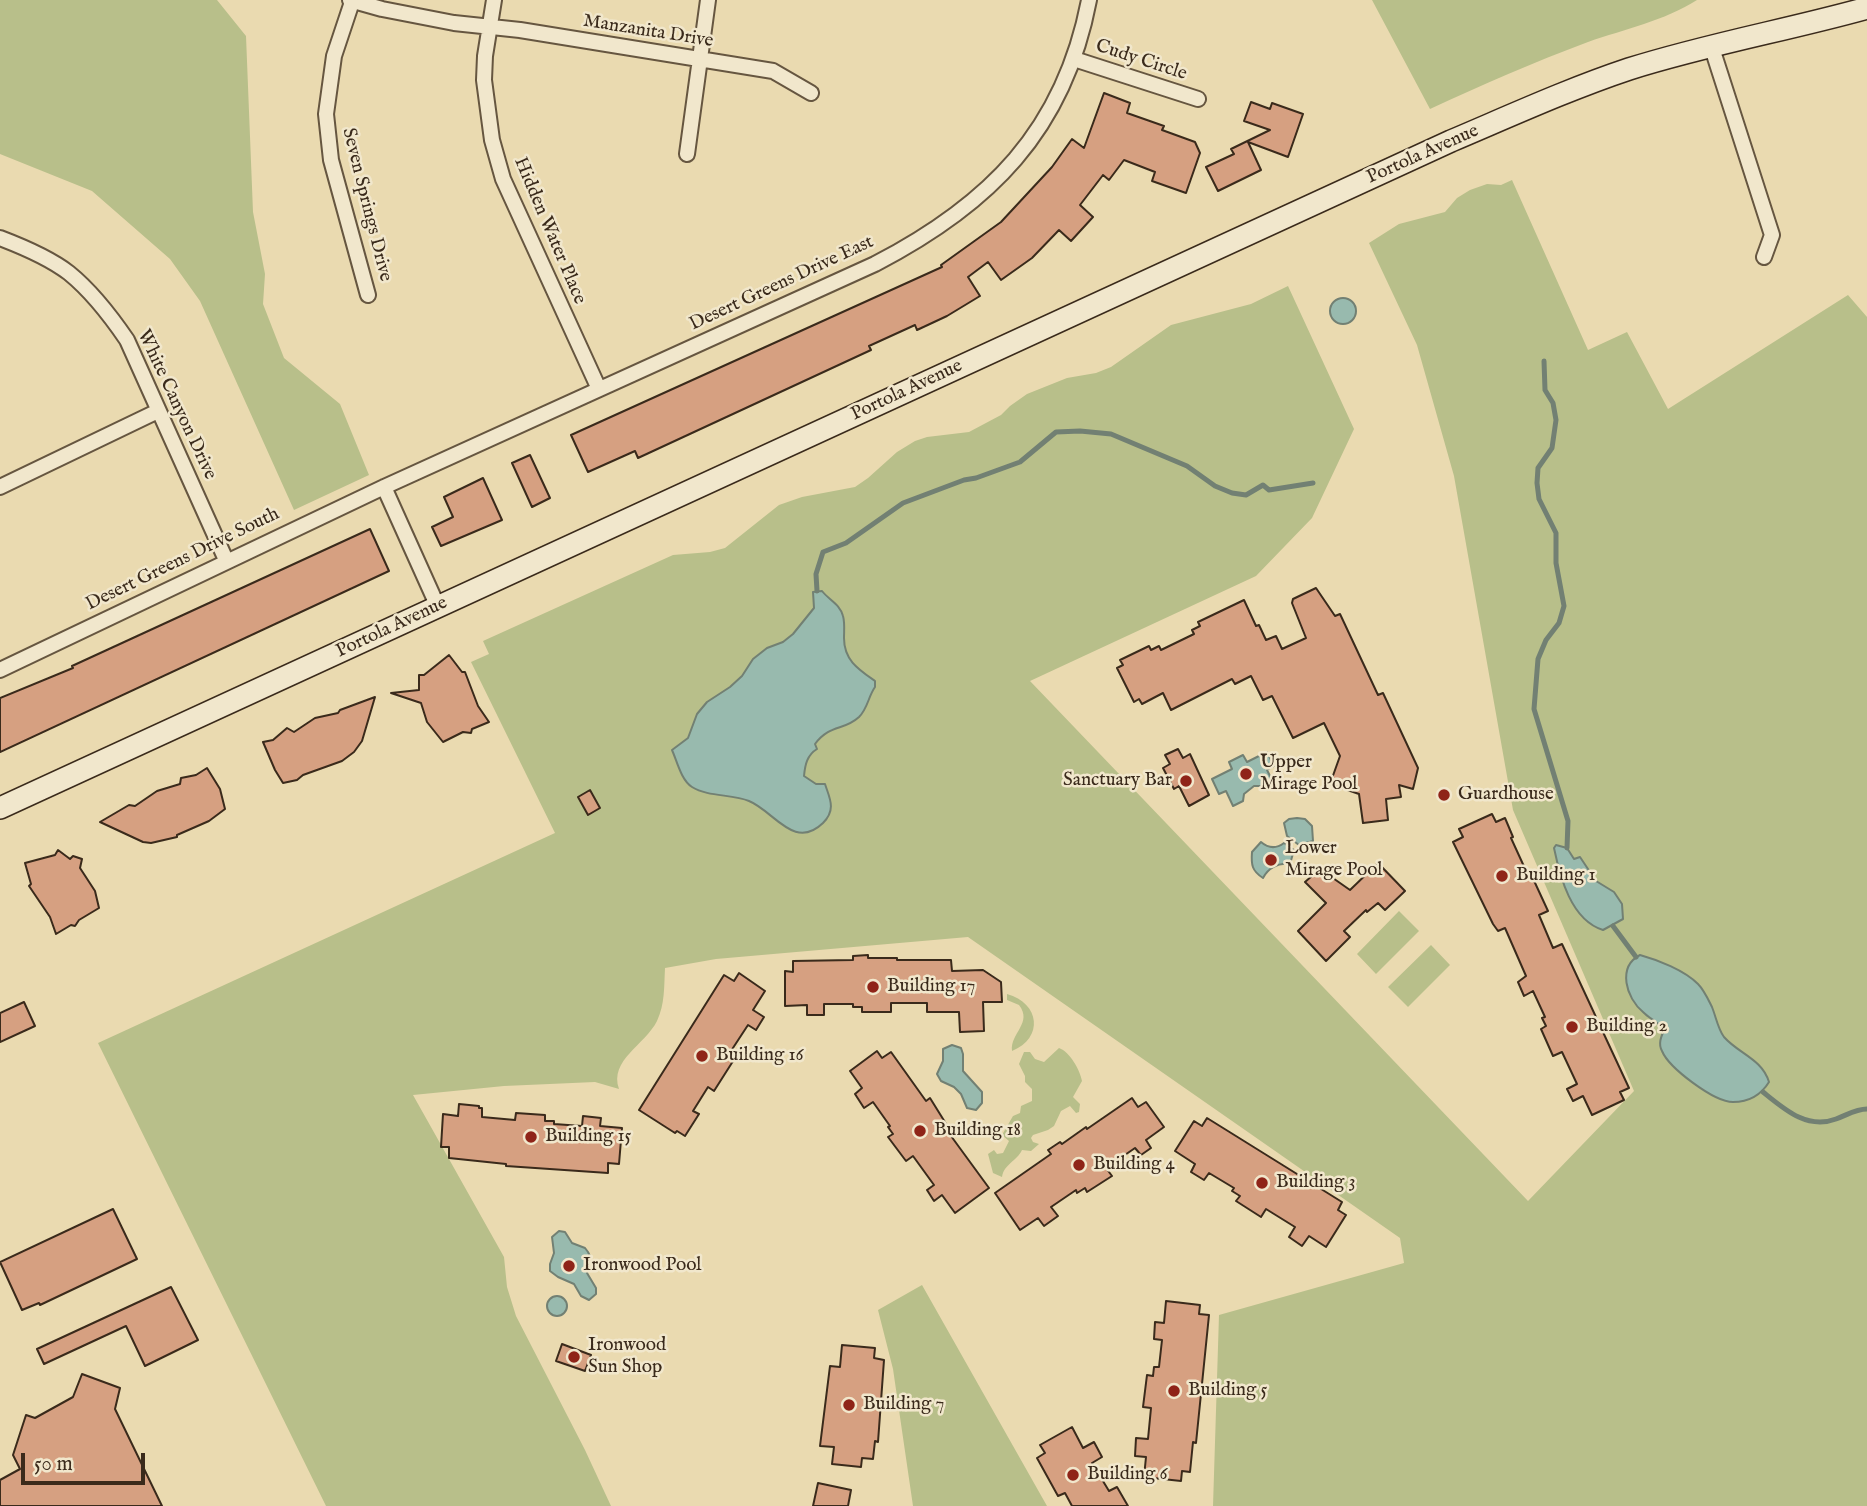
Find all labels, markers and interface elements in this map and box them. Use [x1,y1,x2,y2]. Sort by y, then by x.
street label: Manzanita Drive [581,10,715,54]
street label: Cudy Circle [1093,36,1189,86]
street label: Portola Avenue [1364,120,1482,190]
street label: Seven Springs Drive [336,126,396,284]
street label: Hidden Water Place [508,154,590,308]
street label: Desert Greens Drive East [686,231,878,337]
street label: White Canyon Drive [131,326,221,484]
street label: Portola Avenue [848,355,966,427]
street label: Desert Greens Drive South [83,503,283,617]
street label: Portola Avenue [333,592,451,664]
place label: Upper Mirage Pool [1260,752,1358,796]
marker: Upper Mirage Pool [1238,766,1254,782]
place label: Sanctuary Bar [1063,770,1172,792]
marker: Sanctuary Bar [1178,773,1194,789]
place label: Guardhouse [1458,784,1554,806]
marker: Guardhouse [1436,787,1452,803]
place label: Lower Mirage Pool [1285,838,1383,882]
marker: Lower Mirage Pool [1263,852,1279,868]
place label: Building 1 [1516,865,1596,887]
marker: Building 1 [1494,868,1510,884]
place label: Building 17 [887,976,975,998]
marker: Building 17 [865,979,881,995]
place label: Building 2 [1586,1016,1667,1038]
marker: Building 2 [1564,1019,1580,1035]
place label: Building 16 [716,1045,804,1067]
marker: Building 16 [694,1048,710,1064]
place label: Building 18 [934,1120,1021,1142]
marker: Building 18 [912,1123,928,1139]
place label: Building 15 [545,1126,631,1148]
marker: Building 15 [523,1129,539,1145]
place label: Building 4 [1093,1154,1175,1176]
marker: Building 4 [1071,1157,1087,1173]
place label: Building 3 [1276,1172,1356,1194]
marker: Building 3 [1254,1175,1270,1191]
place label: Ironwood Pool [583,1255,702,1277]
marker: Ironwood Pool [561,1258,577,1274]
place label: Ironwood Sun Shop [588,1335,666,1379]
marker: Ironwood Sun Shop [566,1349,582,1365]
place label: Building 5 [1188,1380,1267,1402]
marker: Building 5 [1166,1383,1182,1399]
place label: Building 7 [863,1394,944,1416]
marker: Building 7 [841,1397,857,1413]
scale bar [24,1440,149,1484]
text: 50 m [34,1451,73,1478]
place label: Building 6 [1087,1464,1167,1486]
marker: Building 6 [1065,1467,1081,1483]

